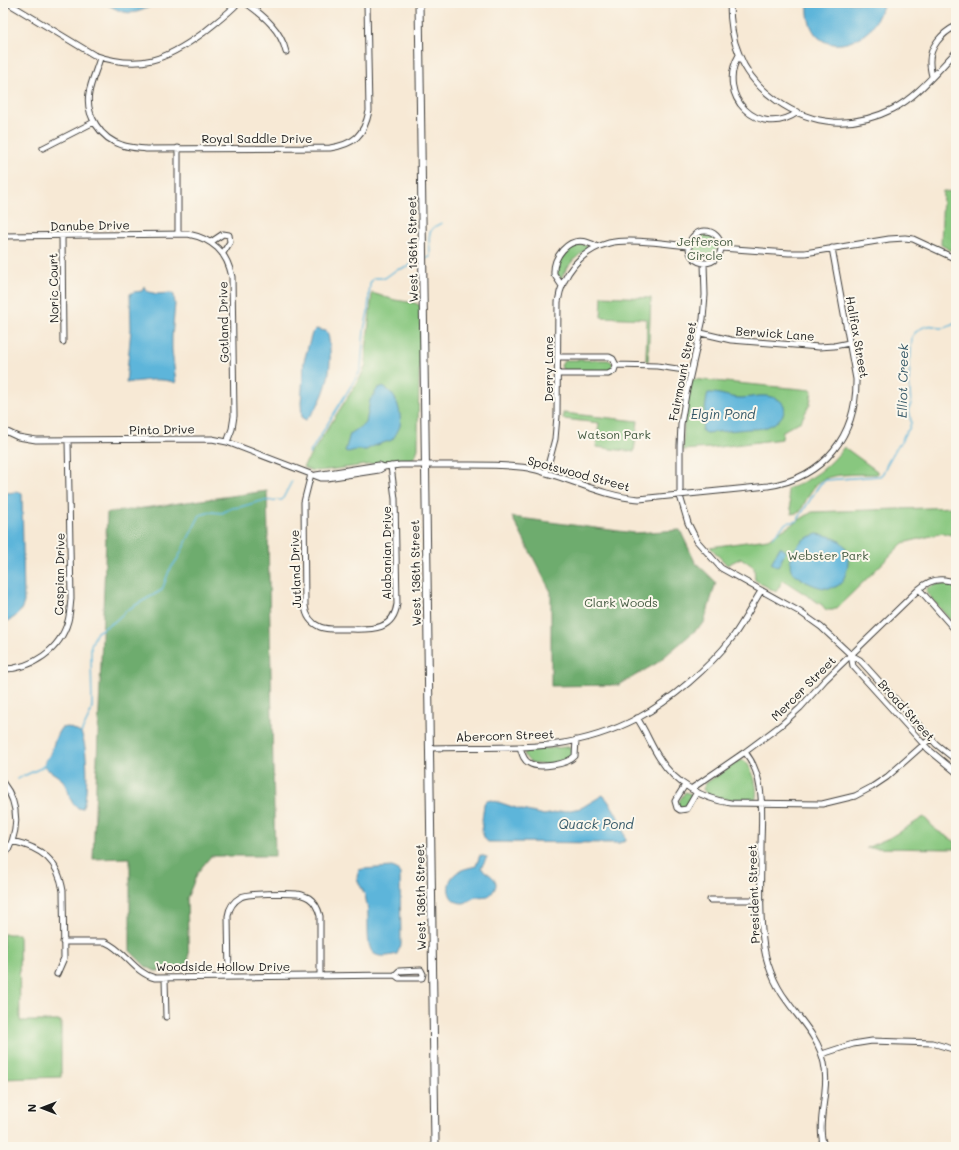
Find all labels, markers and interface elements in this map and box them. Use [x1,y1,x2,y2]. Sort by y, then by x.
street label: Royal Saddle Drive [202,130,312,146]
street label: West 136th Street [403,196,421,302]
street label: Danube Drive [50,216,130,234]
park label: Jefferson Circle [677,233,733,263]
street label: Noric Court [44,253,62,323]
street label: Gotland Drive [214,281,232,363]
street label: Halifax Street [843,295,873,379]
street label: Fairmount Street [665,320,699,422]
street label: Berwick Lane [735,322,815,344]
street label: Derry Lane [540,336,556,402]
water label: Elliot Creek [893,343,911,418]
water label: Elgin Pond [691,405,756,422]
street label: Pinto Drive [129,420,195,438]
park label: Watson Park [577,426,651,442]
street label: Spotswood Street [526,452,632,494]
street label: Alabanian Drive [378,506,394,600]
street label: West 136th Street [406,520,424,626]
street label: Jutland Drive [286,529,304,609]
street label: Caspian Drive [50,533,68,615]
park label: Webster Park [787,547,869,563]
park label: Clark Woods [584,594,658,610]
street label: Mercer Street [767,652,839,724]
street label: Broad Street [875,676,939,744]
street label: Abercorn Street [456,725,554,745]
water label: Quack Pond [558,815,634,832]
street label: West 136th Street [411,844,429,950]
street label: President Street [743,844,763,944]
street label: Woodside Hollow Drive [156,958,290,974]
north arrow [22,1088,62,1128]
text: N [24,1104,39,1112]

